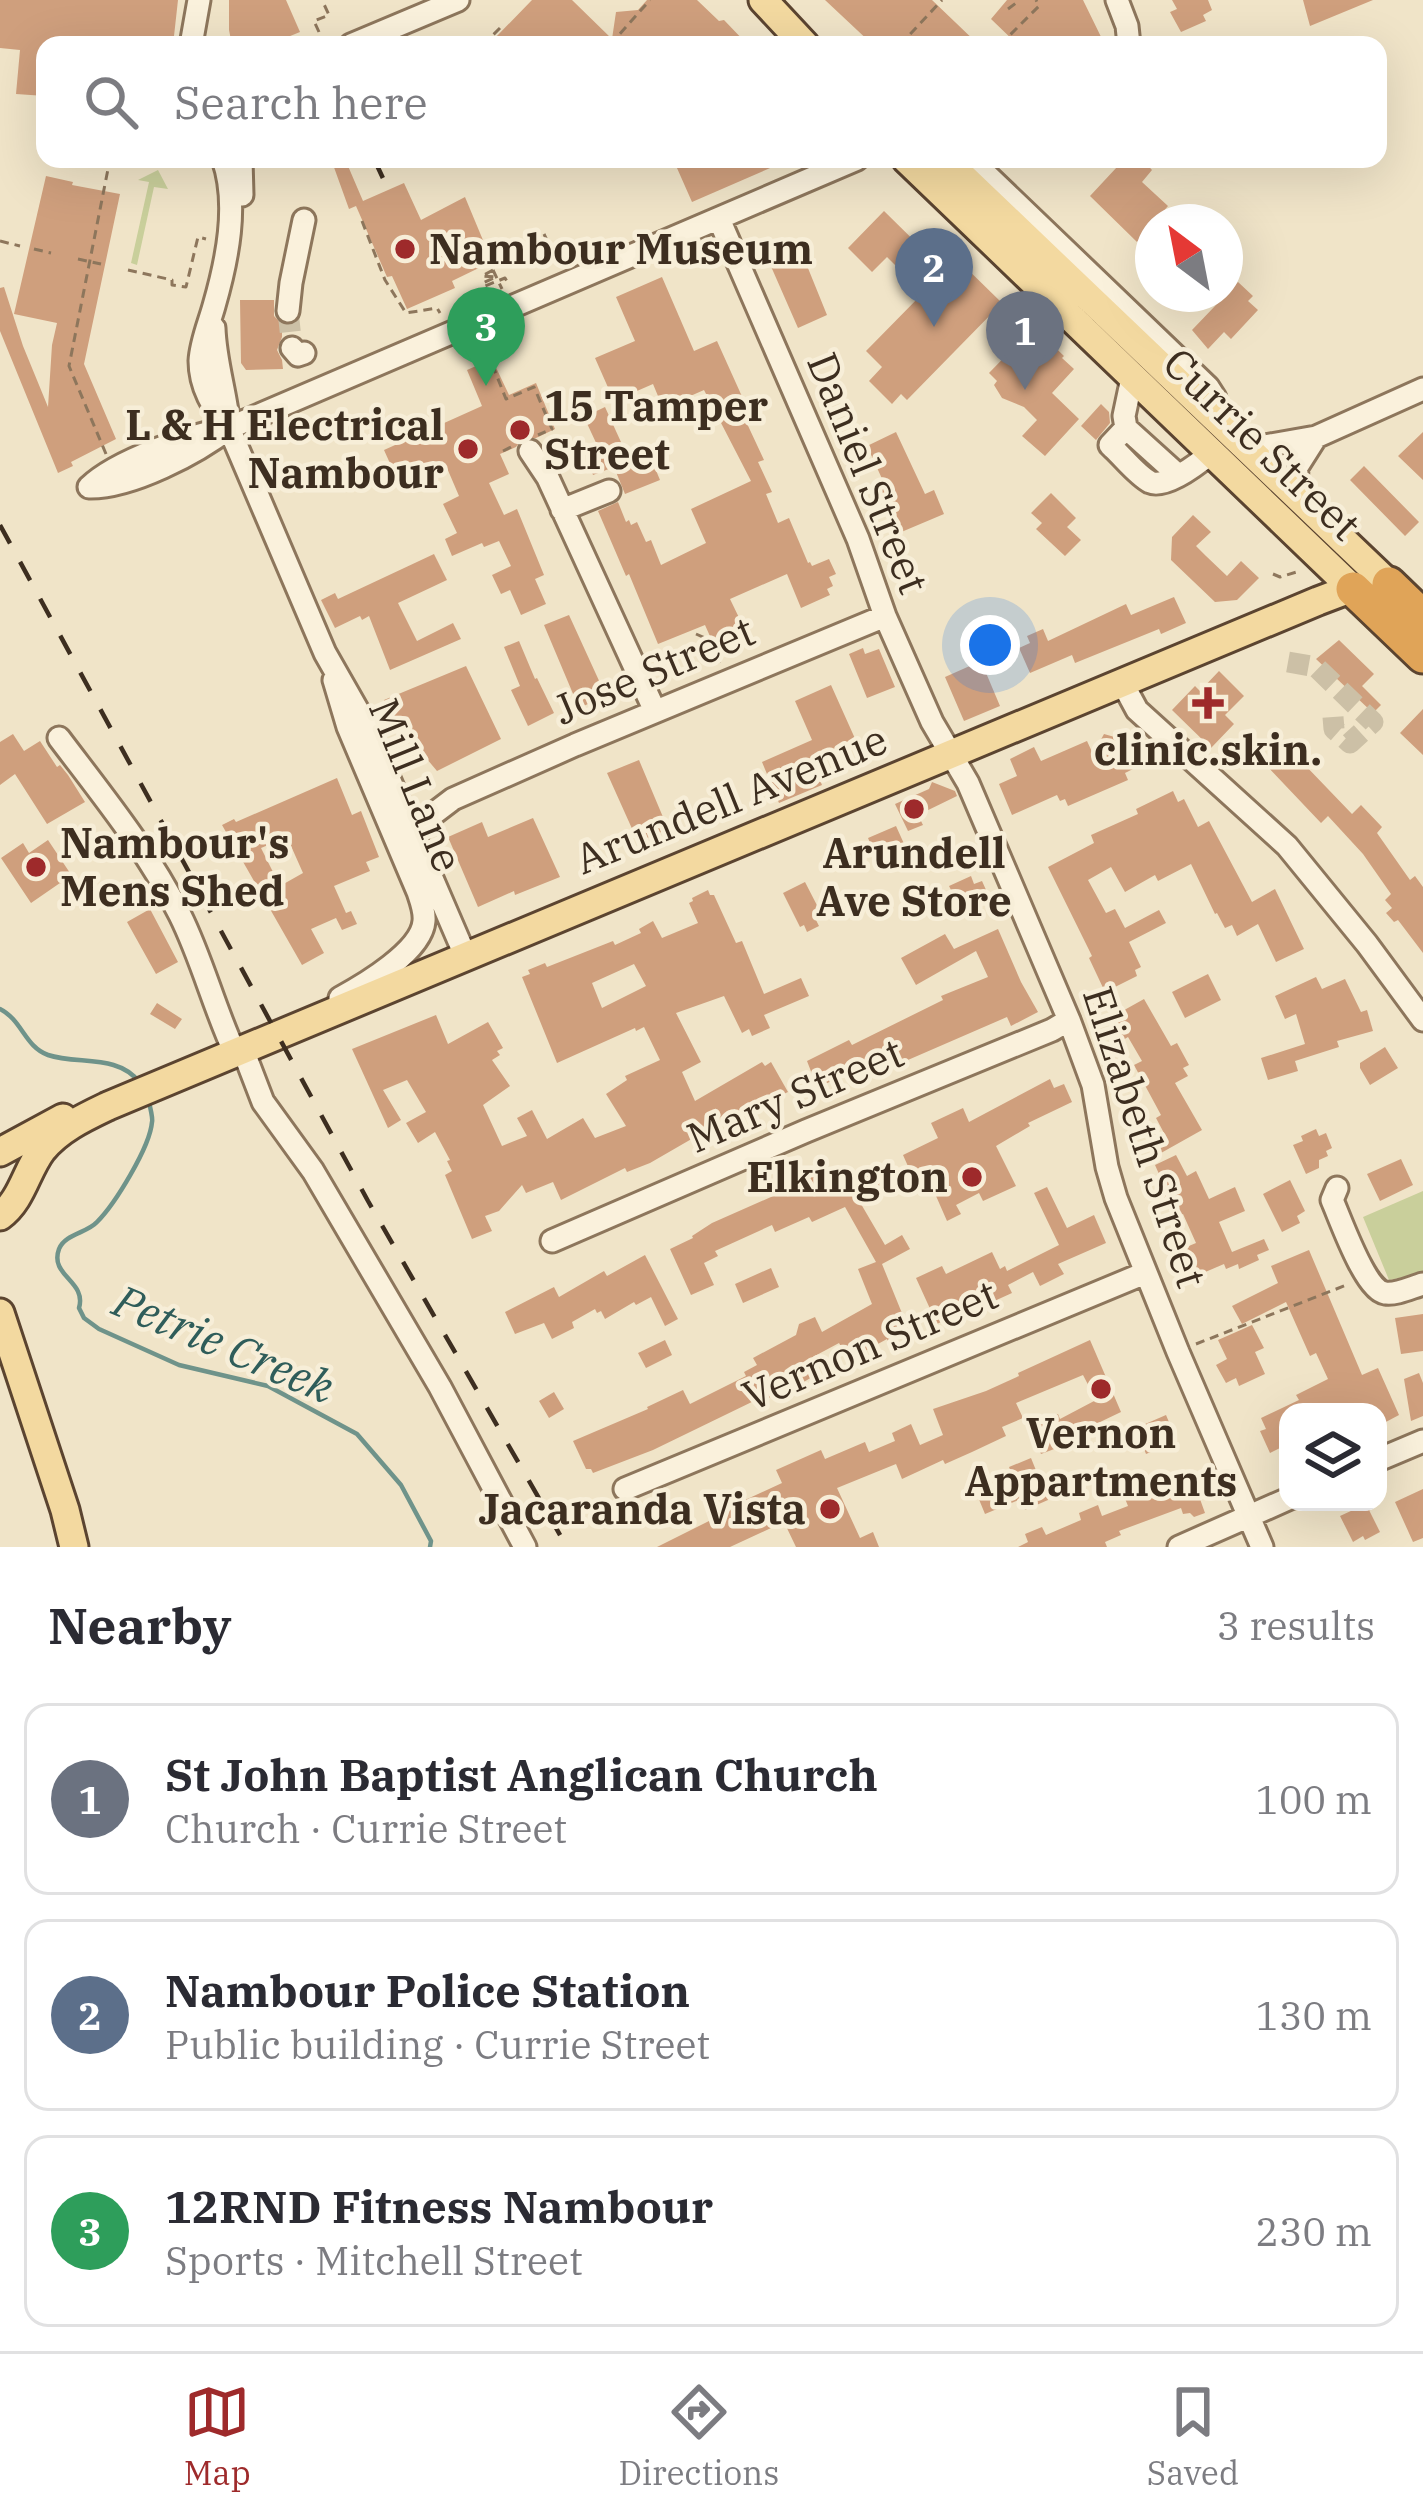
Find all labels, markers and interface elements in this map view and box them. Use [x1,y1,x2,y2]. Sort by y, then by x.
search box [36,36,1387,168]
icon: search [78,69,144,135]
text: Search here [174,73,428,131]
north arrow [1135,204,1243,312]
place label: Nambour Museum [429,221,813,276]
pin: 2 [895,228,973,327]
marker: Nambour Museum [392,236,418,262]
pin: 3 [447,287,525,386]
pin: 1 [986,291,1064,390]
street label: Currie Street [1152,336,1373,552]
street label: Daniel Street [795,344,942,602]
place label: 15 Tamper Street [544,378,769,481]
place label: L & H Electrical Nambour [125,397,444,500]
marker: 15 Tamper Street [507,417,533,443]
marker: L & H Electrical Nambour [455,436,481,462]
street label: Jose Street [545,603,763,737]
your location [960,615,1020,675]
marker: clinic.skin. [1192,687,1224,719]
street label: Mill Lane [357,690,476,880]
street label: Arundell Avenue [567,711,895,886]
place label: clinic.skin. [1094,722,1322,777]
marker: Arundell Ave Store [901,796,927,822]
place label: Nambour's Mens Shed [60,815,290,918]
place label: Arundell Ave Store [816,825,1012,928]
marker: Nambour's Mens Shed [23,854,49,880]
street label: Elizabeth Street [1071,979,1220,1294]
street label: Mary Street [678,1024,911,1165]
place label: Elkington [746,1149,948,1204]
marker: Elkington [959,1164,985,1190]
street label: Vernon Street [734,1266,1006,1423]
water label: Petrie Creek [104,1270,344,1416]
marker: Vernon Appartments [1088,1376,1114,1402]
map controls [1279,1403,1387,1511]
button: layers [1279,1403,1387,1511]
place label: Vernon Appartments [965,1405,1237,1508]
place label: Jacaranda Vista [478,1481,806,1536]
marker: Jacaranda Vista [817,1496,843,1522]
text: Nearby [48,1592,232,1658]
text: 3 results [1217,1600,1375,1651]
text: St John Baptist Anglican Church [165,1745,878,1803]
text: 1 [78,1774,102,1825]
text: 100 m [1256,1774,1372,1825]
text: Church · Currie Street [165,1803,567,1854]
text: Nambour Police Station [165,1961,690,2019]
text: 2 [78,1990,102,2041]
text: 130 m [1256,1990,1372,2041]
text: Public building · Currie Street [165,2019,710,2070]
text: 12RND Fitness Nambour [165,2177,713,2235]
text: 3 [78,2206,102,2257]
text: 230 m [1256,2206,1372,2257]
text: Sports · Mitchell Street [165,2235,583,2286]
tab: Map [184,2379,251,2494]
tab: Directions [618,2379,779,2494]
tab: Saved [1147,2379,1239,2494]

